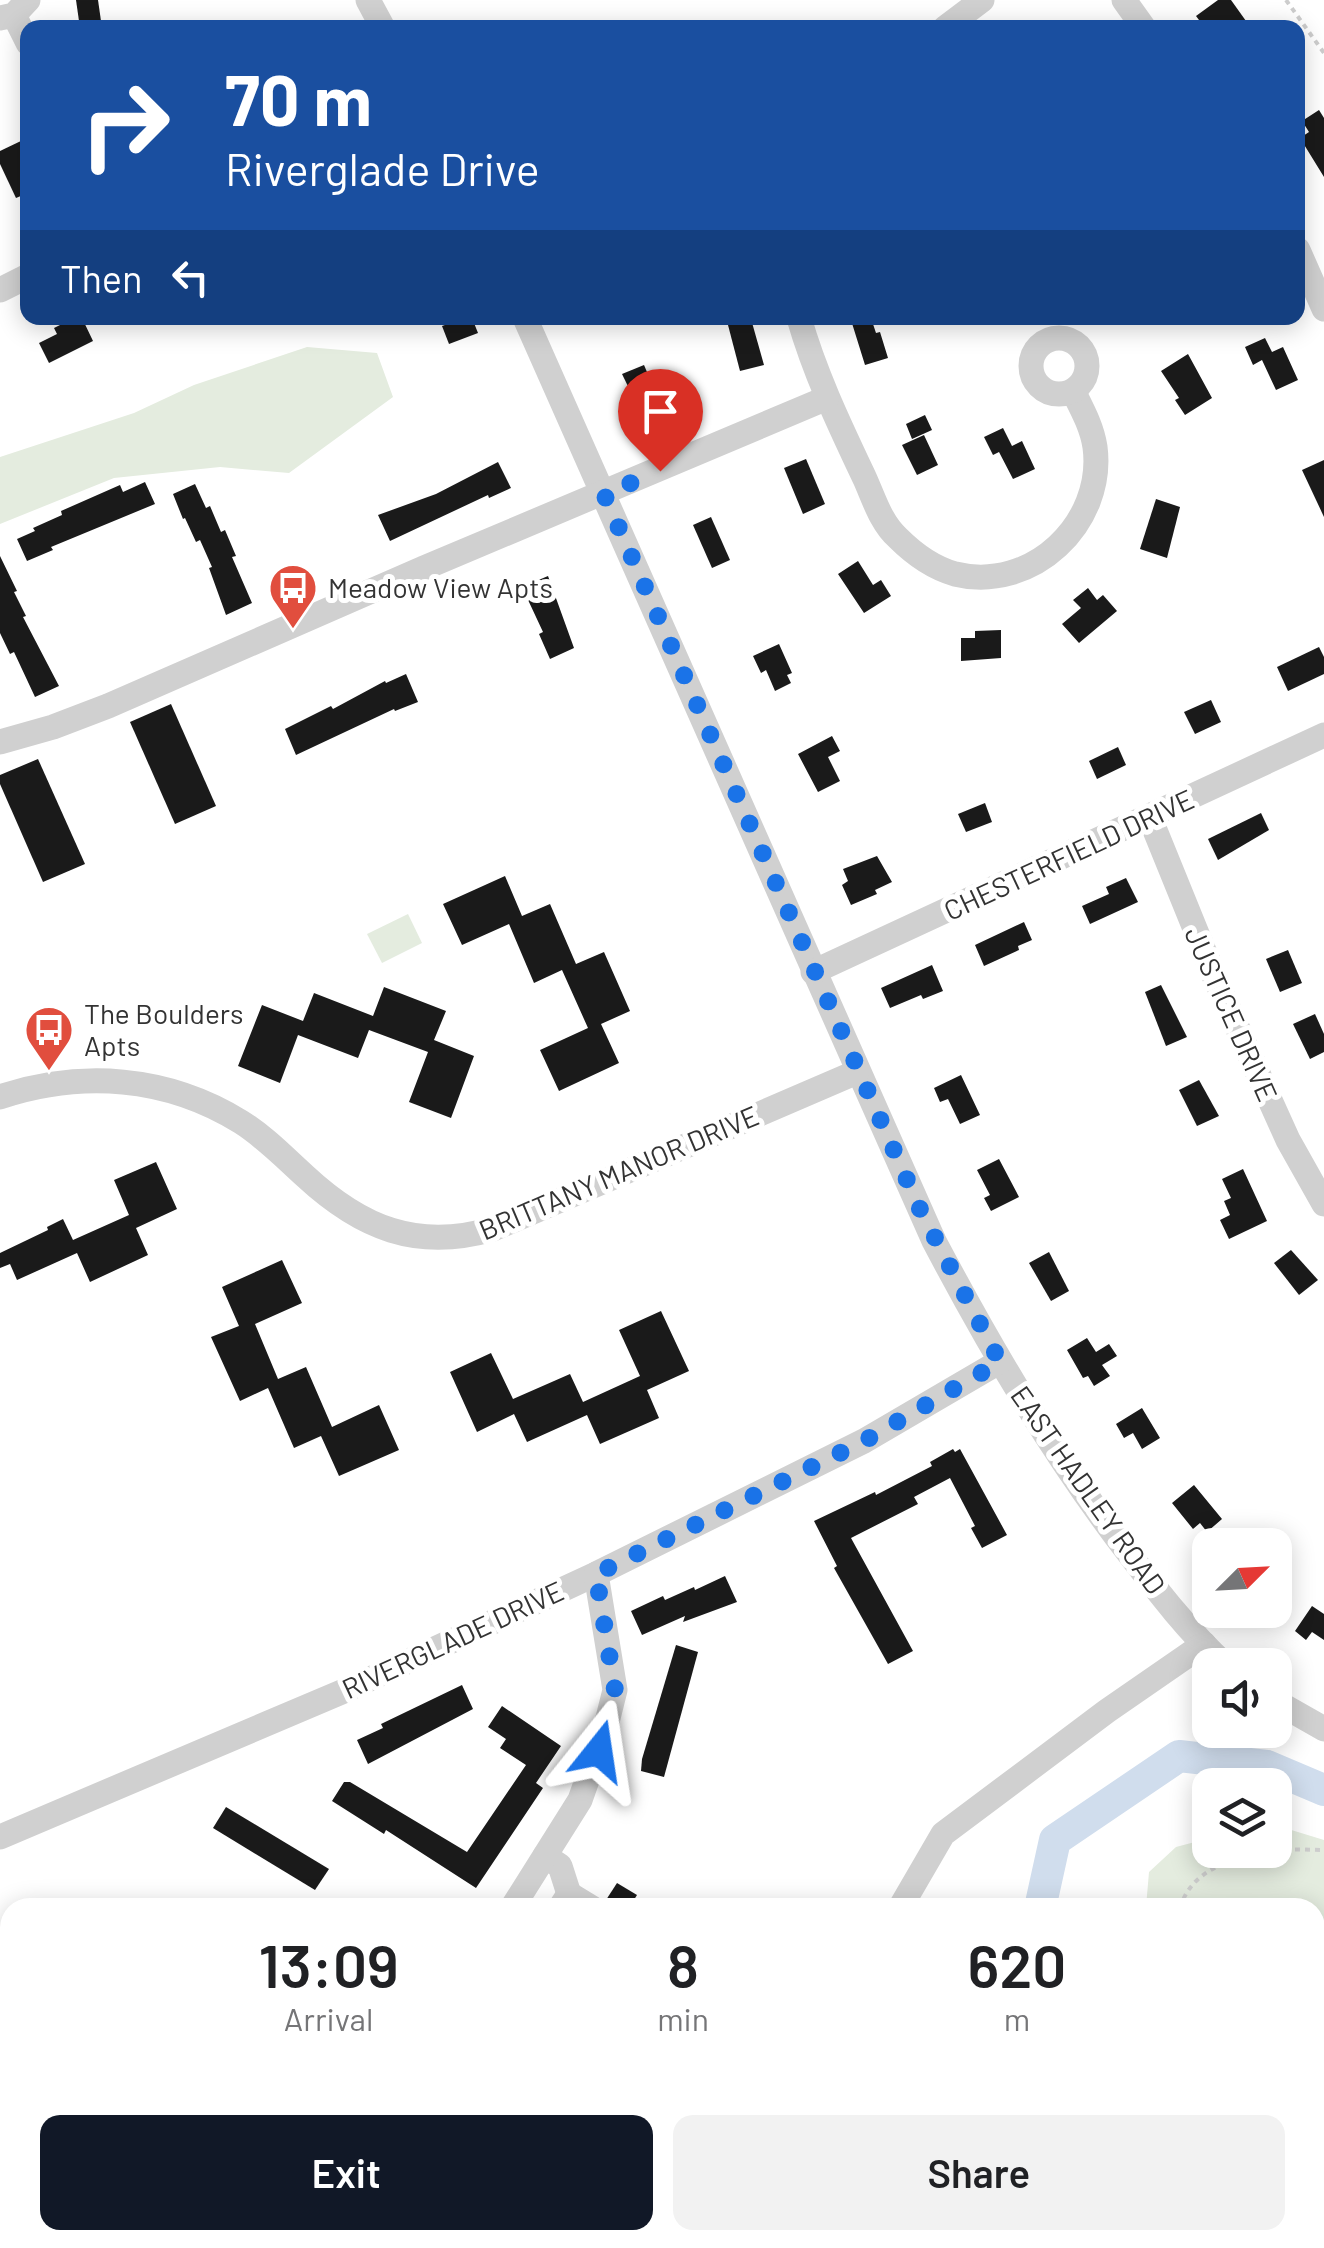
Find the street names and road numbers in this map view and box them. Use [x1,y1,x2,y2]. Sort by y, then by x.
street label: CHESTERFIELD DRIVE [938,781,1199,927]
street label: JUSTICE DRIVE [1178,921,1286,1106]
street label: BRITTANY MANOR DRIVE [474,1098,764,1246]
street label: EAST HADLEY ROAD [1004,1379,1173,1600]
street label: RIVERGLADE DRIVE [336,1573,569,1705]

